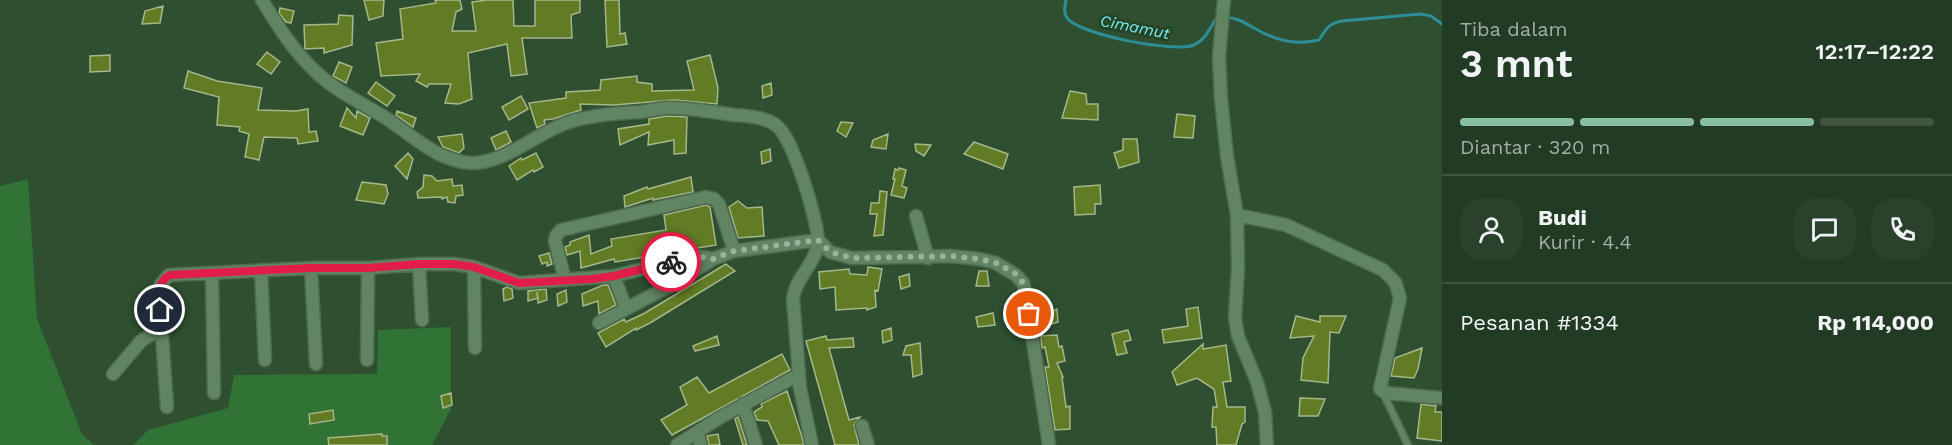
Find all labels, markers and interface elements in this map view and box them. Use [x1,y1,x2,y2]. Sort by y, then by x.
water label: Cimamut [1099,11,1172,43]
text: Tiba dalam [1460,17,1568,41]
text: 12:17–12:22 [1815,39,1934,64]
text: 3 mnt [1460,41,1573,86]
text: Diantar · 320 m [1460,135,1610,159]
button: person [1460,198,1523,261]
button: chat [1793,198,1856,261]
button: phone [1871,198,1934,261]
text: Budi [1538,205,1587,230]
text: Kurir · 4.4 [1538,230,1632,254]
courier [641,232,701,292]
icon: bike [655,246,688,279]
pin [134,284,185,335]
pin [1003,288,1054,339]
icon: home [143,293,176,326]
icon: bag [1012,297,1045,330]
text: Pesanan #1334 [1460,310,1619,335]
text: Rp 114,000 [1817,310,1934,335]

